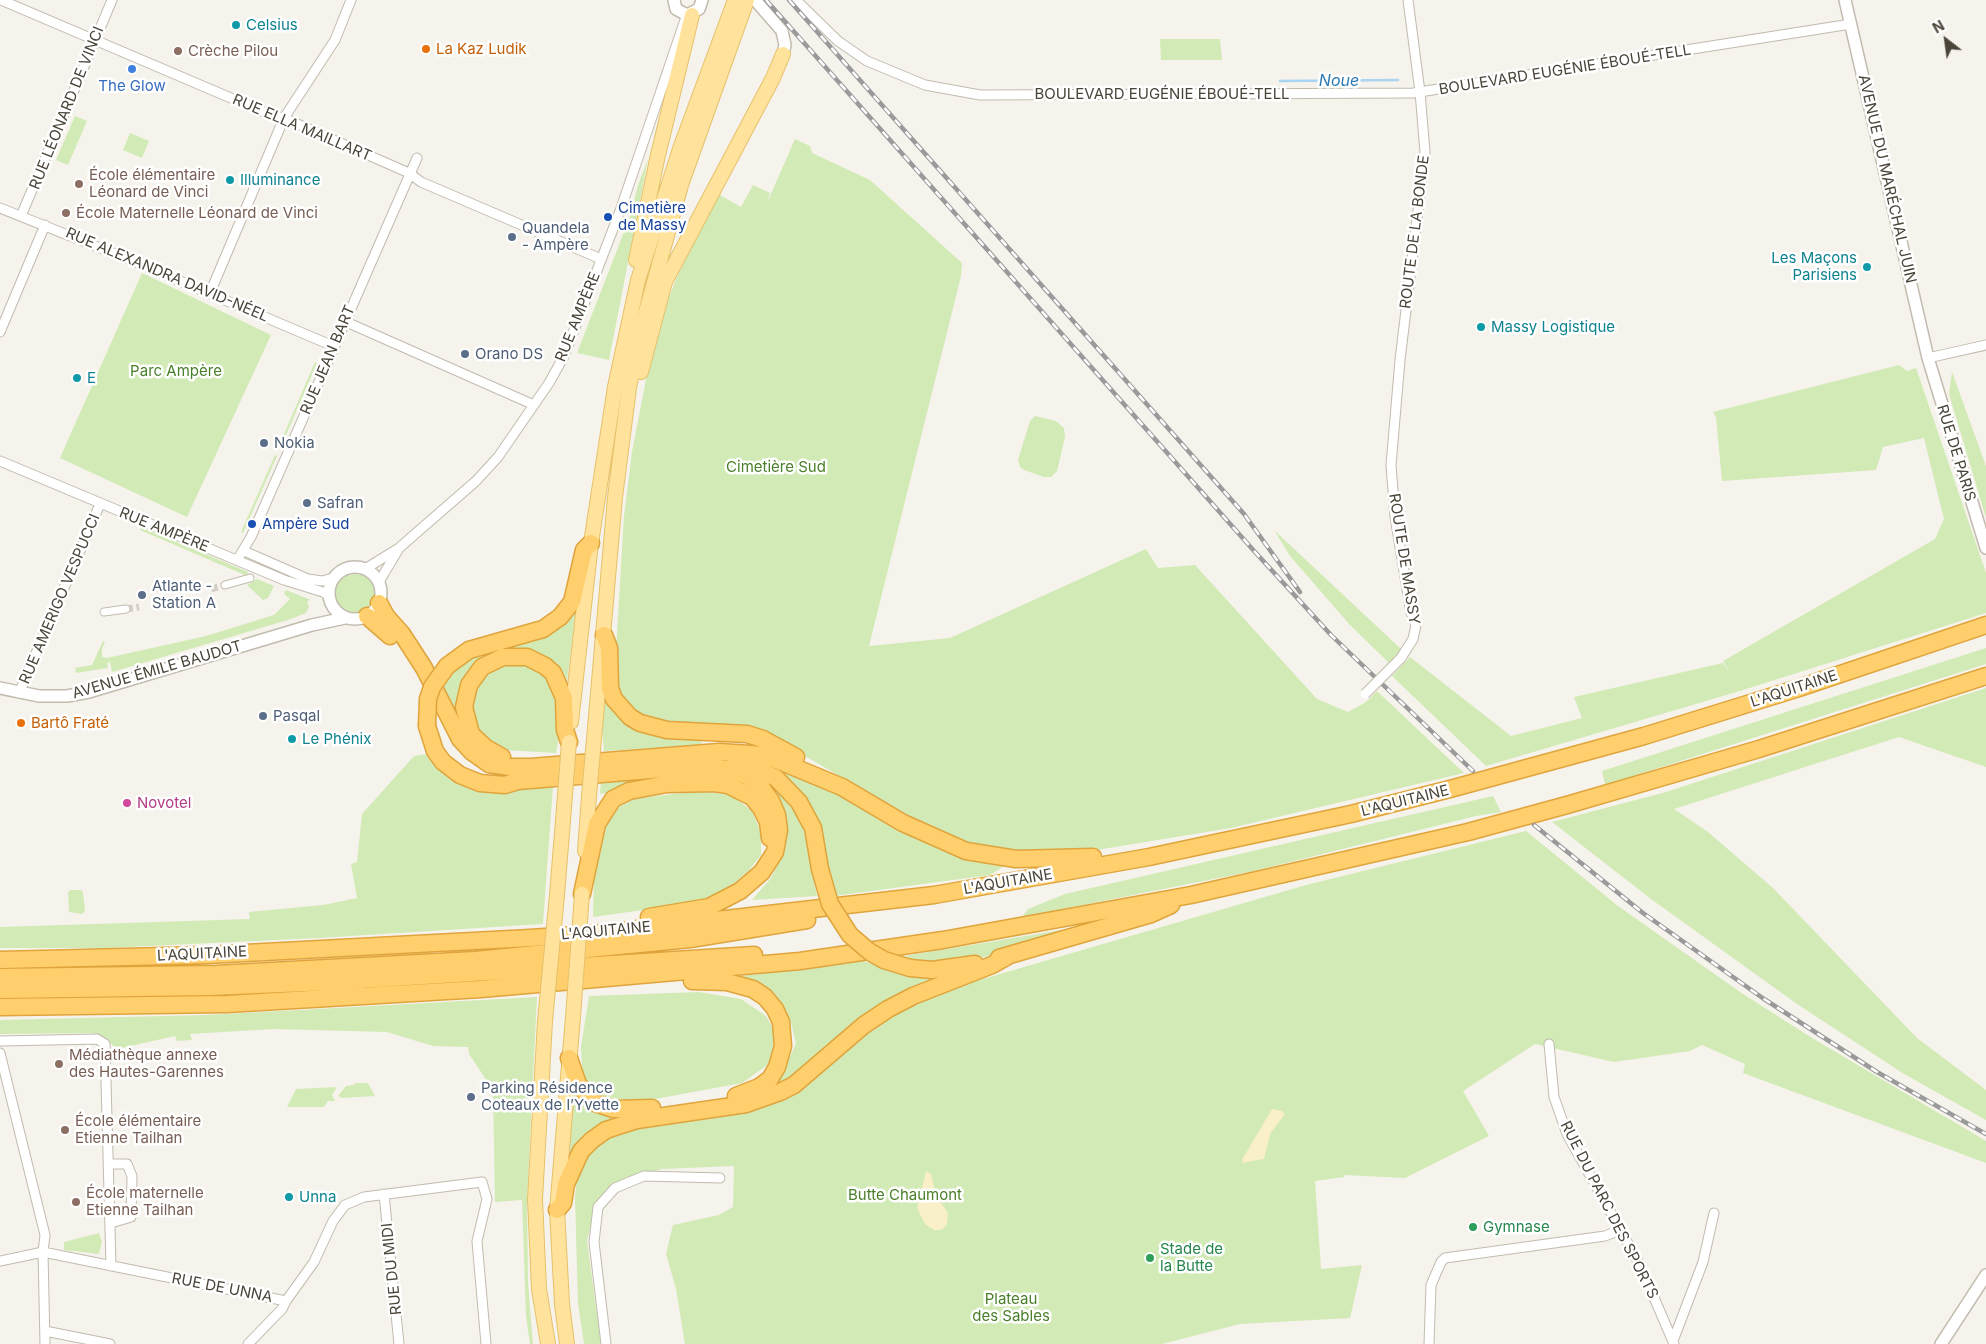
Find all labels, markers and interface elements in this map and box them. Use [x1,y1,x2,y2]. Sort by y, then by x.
north arrow [1921,15,1971,65]
place label: Celsius [246,16,298,34]
text: N [1929,17,1947,37]
marker: Celsius [230,19,242,31]
street label: RUE LÉONARD DE VINCI [26,24,108,192]
place label: La Kaz Ludik [436,40,527,58]
street label: BOULEVARD EUGÉNIE ÉBOUÉ-TELL [1438,41,1692,99]
place label: Crèche Pilou [188,42,278,60]
marker: La Kaz Ludik [420,43,432,55]
marker: Crèche Pilou [172,45,184,57]
marker: The Glow [126,63,138,75]
water label: Noue [1319,71,1359,91]
street label: AVENUE DU MARÉCHAL JUIN [1854,73,1920,285]
place label: The Glow [98,77,166,95]
street label: BOULEVARD EUGÉNIE ÉBOUÉ-TELL [1034,85,1290,103]
street label: RUE ELLA MAILLART [230,91,374,165]
street label: ROUTE DE LA BONDE [1397,154,1433,310]
place label: École élémentaire Léonard de Vinci [89,166,215,201]
place label: Illuminance [240,171,320,189]
marker: Illuminance [224,174,236,186]
marker: École élémentaire Léonard de Vinci [73,178,85,190]
place label: Cimetière de Massy [618,199,686,234]
place label: École Maternelle Léonard de Vinci [76,204,318,222]
marker: École Maternelle Léonard de Vinci [60,207,72,219]
marker: Cimetière de Massy [602,211,614,223]
place label: Quandela - Ampère [522,219,590,254]
street label: RUE ALEXANDRA DAVID-NÉEL [63,224,271,326]
marker: Quandela - Ampère [506,231,518,243]
place label: Les Maçons Parisiens [1771,249,1857,284]
marker: Les Maçons Parisiens [1861,261,1873,273]
street label: RUE AMPÈRE [552,269,604,365]
street label: RUE JEAN BART [297,303,359,417]
place label: Massy Logistique [1491,318,1615,336]
marker: Massy Logistique [1475,321,1487,333]
place label: Orano DS [475,345,543,363]
marker: Orano DS [459,348,471,360]
park label: Parc Ampère [130,362,222,380]
place label: E [87,369,96,387]
marker: E [71,372,83,384]
street label: RUE DE PARIS [1933,402,1979,504]
place label: Nokia [274,434,315,452]
marker: Nokia [258,437,270,449]
park label: Cimetière Sud [726,458,826,476]
street label: ROUTE DE MASSY [1385,492,1423,626]
place label: Safran [317,494,364,512]
marker: Safran [301,497,313,509]
street label: RUE AMPÈRE [116,504,212,556]
street label: RUE AMERIGO VESPUCCI [16,511,104,687]
place label: Ampère Sud [262,515,349,533]
marker: Ampère Sud [246,518,258,530]
place label: Atlante - Station A [152,577,216,612]
marker: Atlante - Station A [136,589,148,601]
street label: AVENUE ÉMILE BAUDOT [70,637,244,703]
street label: L'AQUITAINE [1748,667,1840,711]
place label: Pasqal [273,707,320,725]
marker: Pasqal [257,710,269,722]
place label: Bartô Fraté [31,714,109,732]
marker: Bartô Fraté [15,717,27,729]
place label: Le Phénix [302,730,371,748]
marker: Le Phénix [286,733,298,745]
street label: L'AQUITAINE [1359,781,1451,821]
place label: Novotel [137,794,191,812]
marker: Novotel [121,797,133,809]
street label: L'AQUITAINE [962,865,1054,899]
street label: L'AQUITAINE [560,918,652,944]
street label: L'AQUITAINE [157,943,247,965]
place label: Médiathèque annexe des Hautes-Garennes [69,1046,224,1081]
marker: Médiathèque annexe des Hautes-Garennes [53,1058,65,1070]
place label: Parking Résidence Coteaux de l’Yvette [481,1079,619,1114]
marker: Parking Résidence Coteaux de l’Yvette [465,1091,477,1103]
place label: École élémentaire Etienne Tailhan [75,1112,201,1147]
street label: RUE DU PARC DES SPORTS [1556,1118,1662,1302]
marker: École élémentaire Etienne Tailhan [59,1124,71,1136]
place label: École maternelle Etienne Tailhan [86,1184,204,1219]
park label: Butte Chaumont [848,1186,962,1204]
place label: Unna [299,1188,336,1206]
marker: Unna [283,1191,295,1203]
marker: École maternelle Etienne Tailhan [70,1196,82,1208]
place label: Gymnase [1483,1218,1550,1236]
marker: Gymnase [1467,1221,1479,1233]
street label: RUE DU MIDI [378,1222,406,1316]
place label: Stade de la Butte [1160,1240,1223,1275]
marker: Stade de la Butte [1144,1252,1156,1264]
street label: RUE DE UNNA [170,1269,274,1307]
park label: Plateau des Sables [972,1290,1050,1325]

